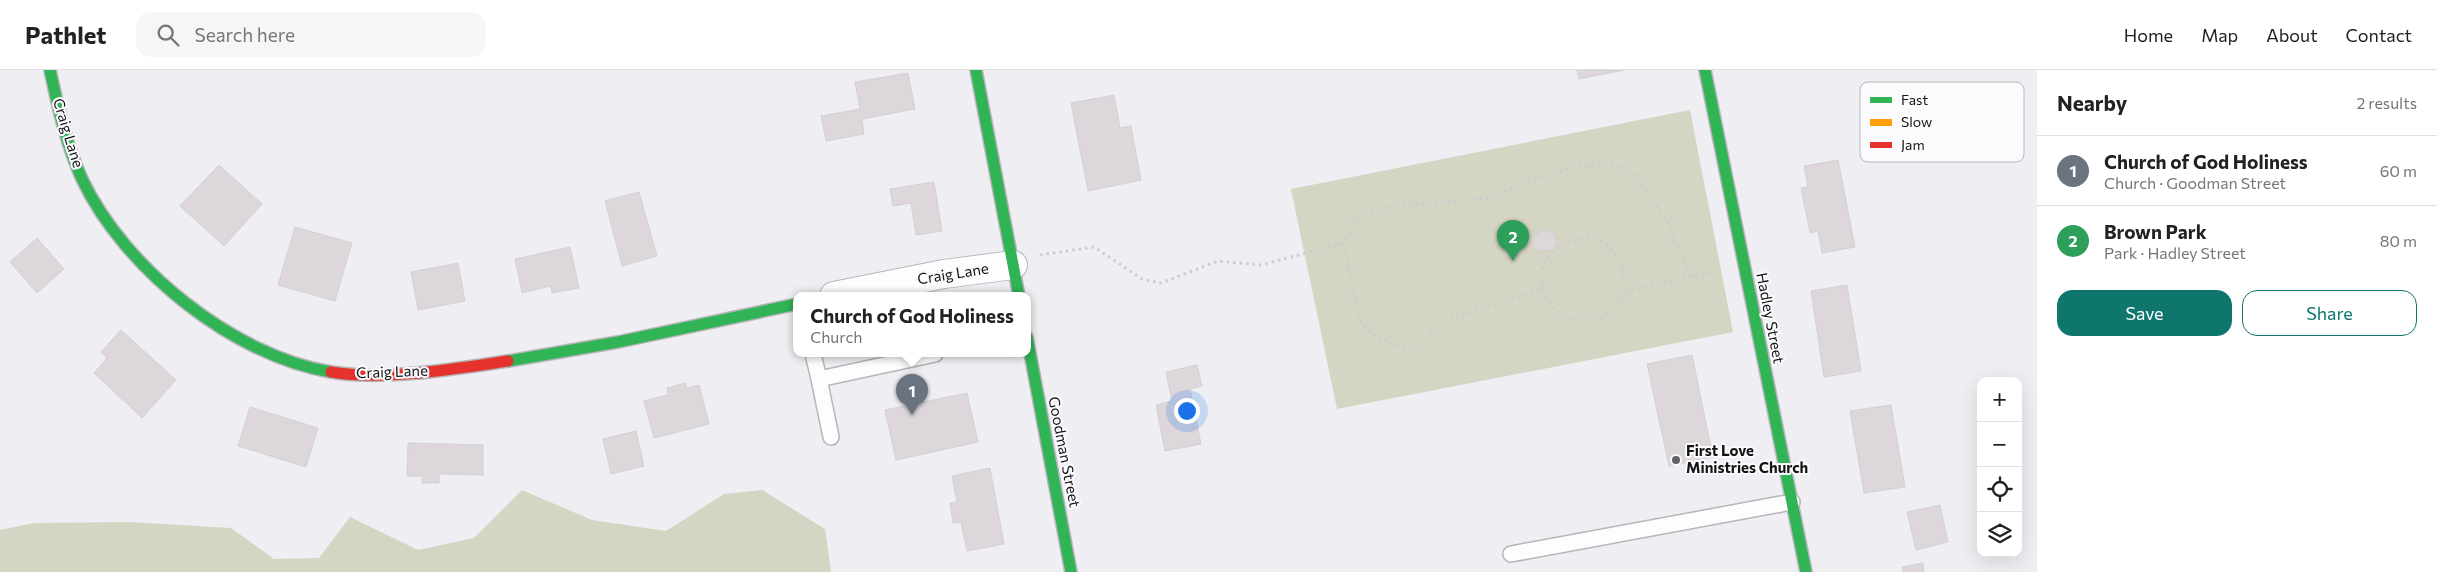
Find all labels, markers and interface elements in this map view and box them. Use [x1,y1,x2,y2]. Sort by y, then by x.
search box [136,12,486,57]
text: Pathlet [25,20,106,49]
icon: search [154,21,182,49]
text: Search here [194,23,295,46]
text: Home [2124,24,2173,46]
text: Map [2201,24,2238,46]
text: About [2266,24,2318,46]
text: Contact [2346,24,2412,46]
legend [1860,82,2024,162]
text: Nearby [2057,90,2127,115]
text: Fast [1901,91,1928,108]
text: 2 results [2356,93,2417,112]
street label: Craig Lane [50,96,88,170]
text: Slow [1901,113,1932,130]
text: Jam [1901,136,1925,153]
text: Church of God Holiness [2104,150,2308,173]
text: 1 [2069,161,2077,180]
text: 60 m [2380,161,2417,180]
text: Church · Goodman Street [2104,173,2286,192]
pin: 2 [1497,220,1529,261]
text: Brown Park [2104,220,2207,243]
text: 2 [2068,231,2078,250]
text: 80 m [2380,231,2417,250]
text: Park · Hadley Street [2104,243,2246,262]
street label: Craig Lane [916,258,990,288]
street label: Hadley Street [1753,271,1789,365]
button: Save [2057,290,2232,336]
button: Share [2242,290,2417,336]
popup [793,292,1031,357]
text: Church of God Holiness [810,304,1014,327]
text: Church [810,327,862,346]
street label: Craig Lane [356,361,428,381]
pin: 1 [896,374,928,415]
map controls [1977,377,2022,557]
button: + [1977,377,2022,422]
street label: Goodman Street [1045,395,1085,509]
your location [1174,398,1200,424]
button: − [1977,422,2022,467]
place label: First Love Ministries Church [1686,441,1808,476]
marker: First Love Ministries Church [1670,454,1682,466]
button: locate [1977,467,2022,512]
button: layers [1977,512,2022,557]

